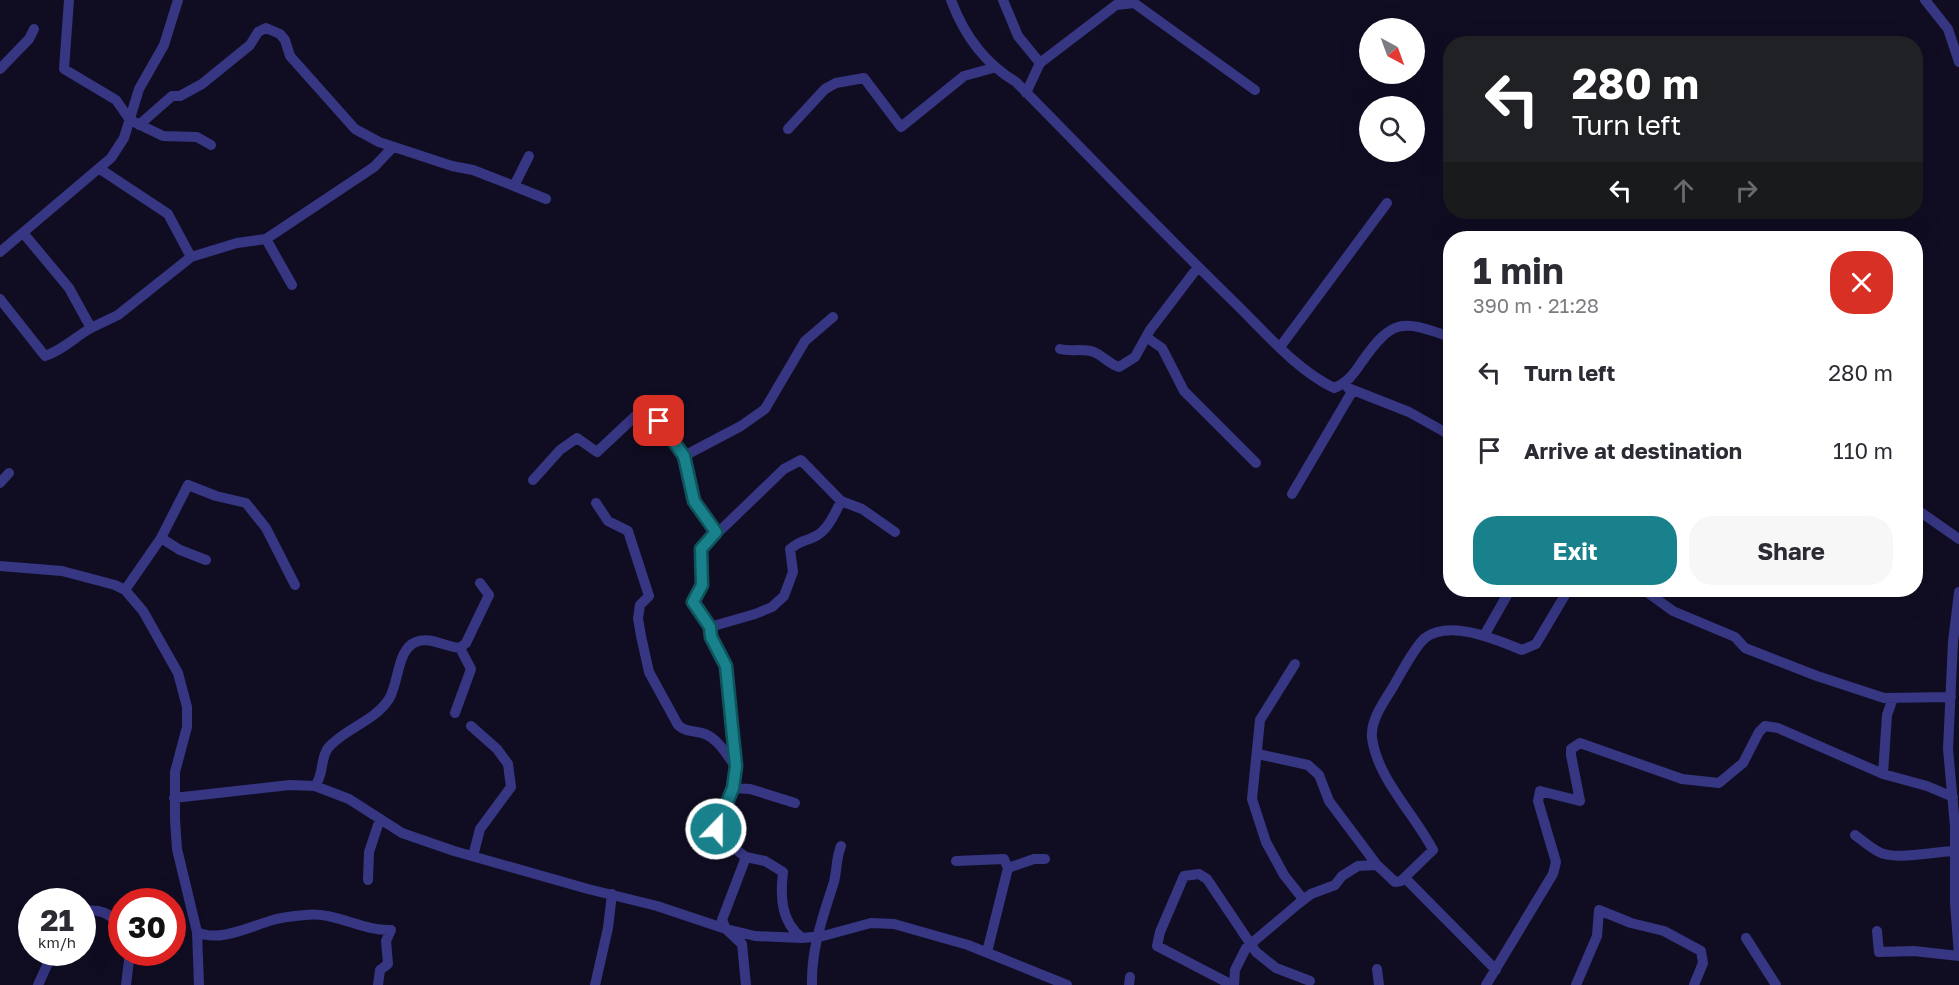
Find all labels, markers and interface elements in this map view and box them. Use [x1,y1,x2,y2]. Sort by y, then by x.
north arrow [1359,18,1425,84]
map controls [1359,18,1425,162]
text: 280 m [1572,58,1699,108]
icon: left [1473,60,1551,138]
button: search [1359,96,1425,162]
text: Turn left [1572,109,1681,141]
icon: left [1604,174,1637,207]
icon: ahead [1667,174,1700,207]
icon: right [1730,174,1763,207]
text: 1 min [1473,249,1564,292]
button: close [1830,251,1893,314]
text: 390 m · 21:28 [1473,293,1599,317]
icon: left [1473,356,1506,389]
text: Turn left [1524,359,1615,386]
text: 280 m [1828,359,1893,386]
pin [633,395,684,446]
icon: arrive [642,404,675,437]
icon: arrive [1473,434,1506,467]
text: Arrive at destination [1524,437,1742,464]
text: 110 m [1833,437,1893,464]
button: Exit [1473,516,1677,585]
button: Share [1689,516,1893,585]
position arrow [684,797,748,861]
speed limit sign: 30 [108,888,186,966]
text: 21 [40,902,74,938]
text: km/h [38,933,76,951]

